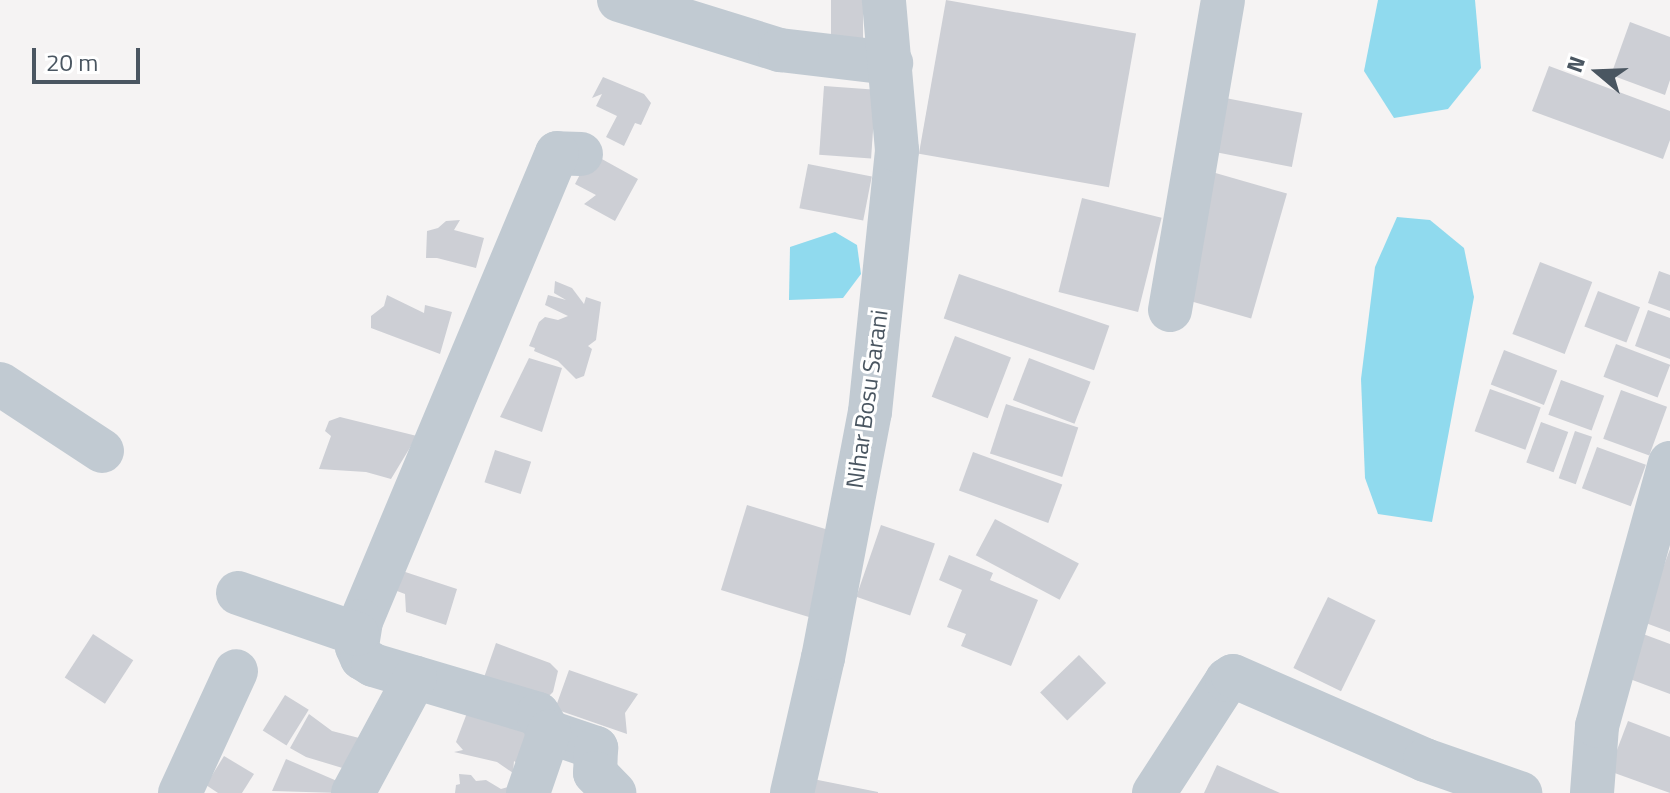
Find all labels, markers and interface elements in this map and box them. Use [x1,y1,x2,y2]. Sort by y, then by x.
scale bar [36,32,144,82]
north arrow [1558,32,1638,112]
text: 20 m [46,44,98,80]
text: N [1557,51,1594,77]
street label: Nihar Bosu Sarani [840,308,894,490]

